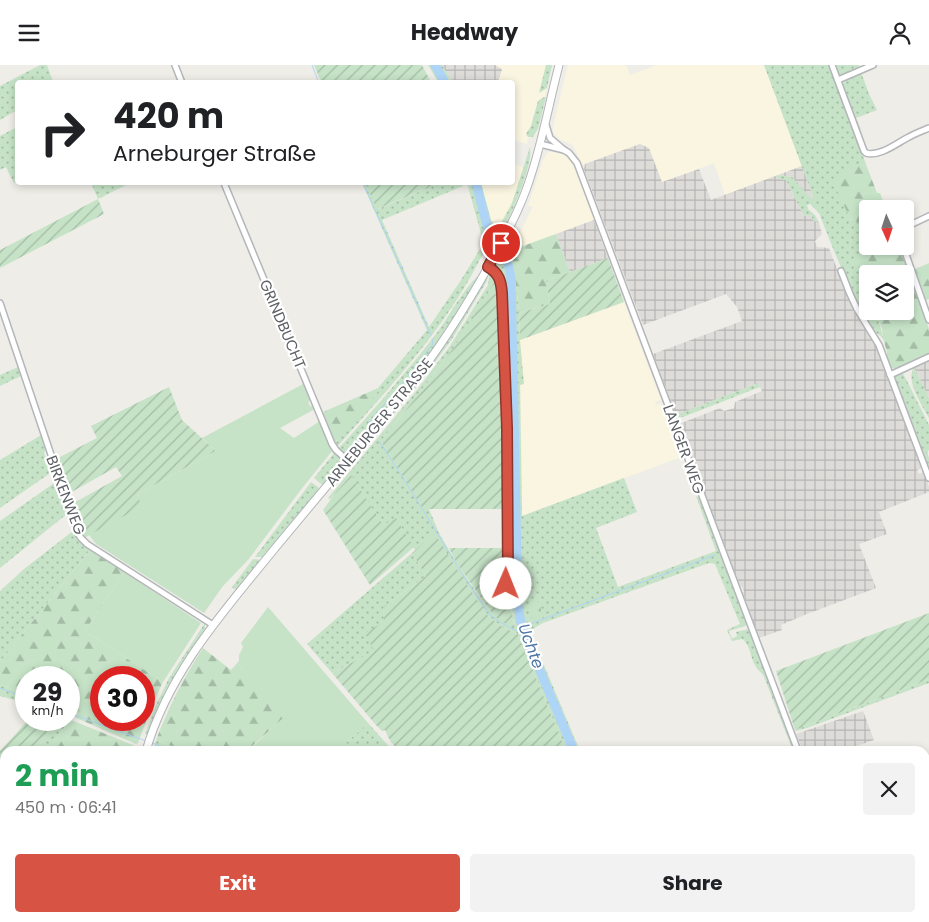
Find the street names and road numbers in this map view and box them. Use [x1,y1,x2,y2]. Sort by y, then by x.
street label: GRINDBUCHT [255,276,311,372]
street label: ARNEBURGER STRASSE [321,353,437,491]
street label: LANGER WEG [658,401,710,497]
street label: BIRKENWEG [41,452,91,538]

